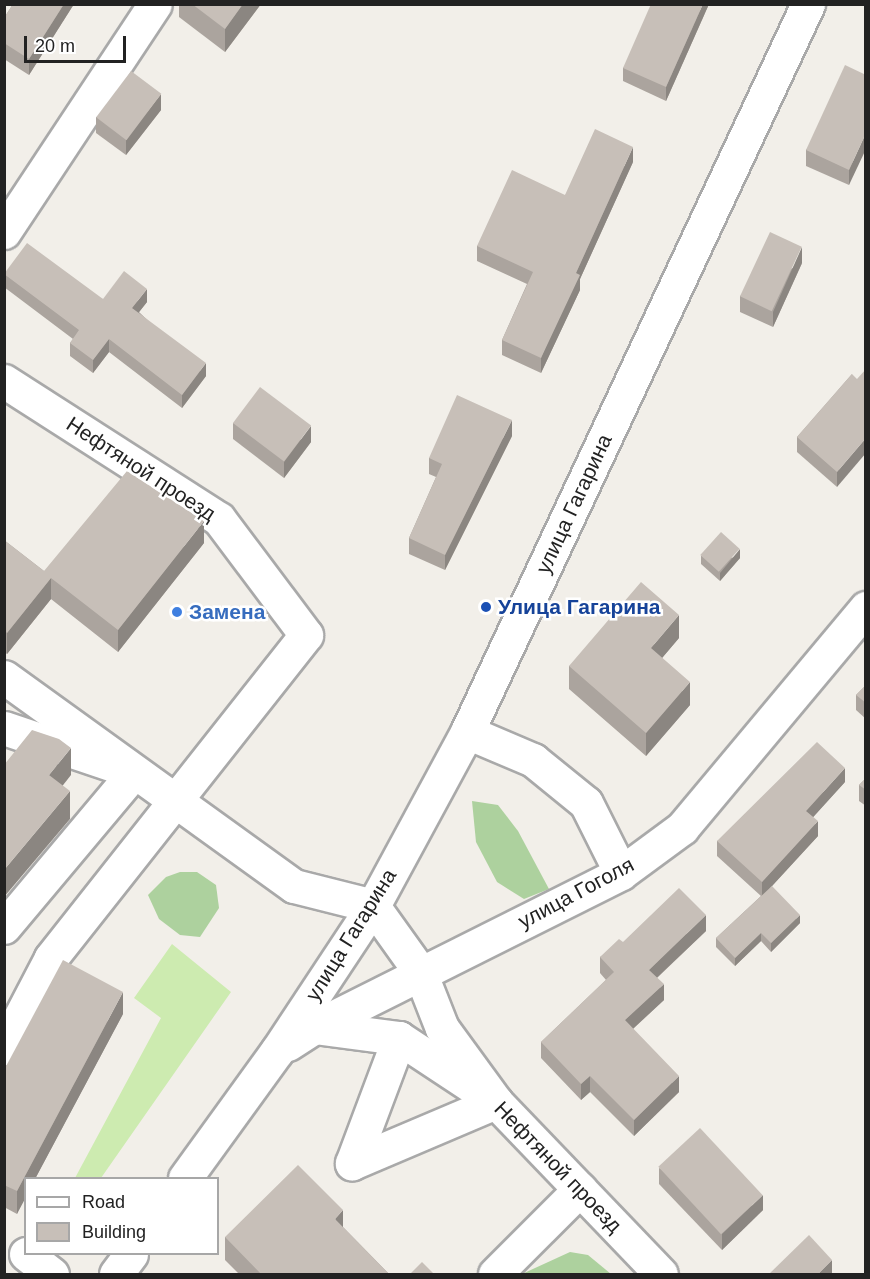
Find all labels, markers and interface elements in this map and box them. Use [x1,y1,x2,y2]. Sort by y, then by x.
scale bar [27,24,129,62]
text: 20 m [35,36,75,56]
street label: Нефтяной проезд [62,411,220,527]
street label: улица Гагарина [531,430,617,578]
place label: Улица Гагарина [498,594,661,620]
place label: Замена [189,599,265,625]
marker: Улица Гагарина [479,600,493,614]
marker: Замена [170,605,184,619]
street label: улица Гоголя [514,852,638,934]
street label: улица Гагарина [300,864,402,1006]
street label: Нефтяной проезд [489,1096,627,1238]
legend [24,1177,219,1255]
text: Road [82,1192,125,1212]
text: Building [82,1222,146,1242]

